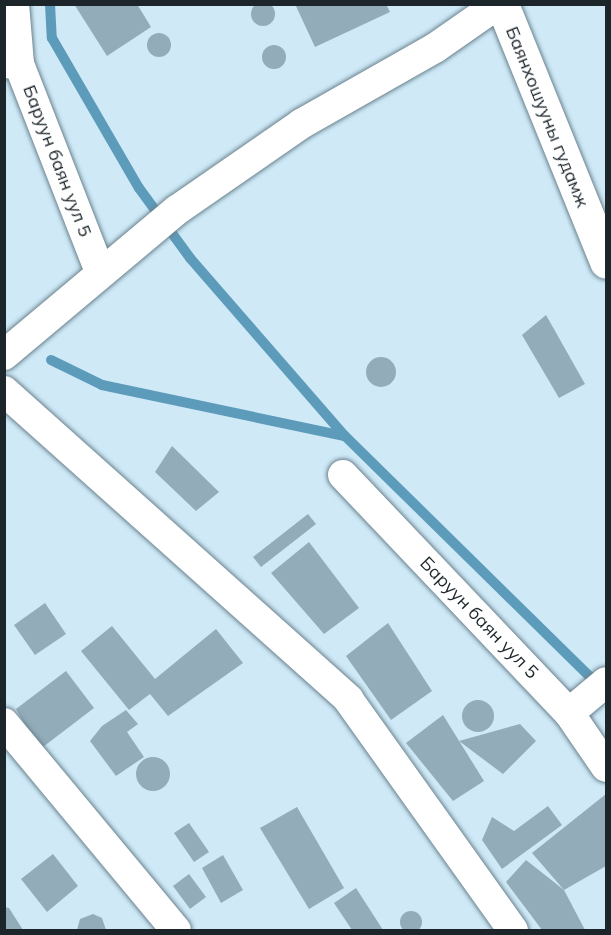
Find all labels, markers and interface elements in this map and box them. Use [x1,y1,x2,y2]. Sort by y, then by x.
street label: Баянхошууны гудамж [501,23,593,211]
street label: Баруун баян уул 5 [18,82,96,240]
street label: Баруун баян уул 5 [415,553,543,683]

